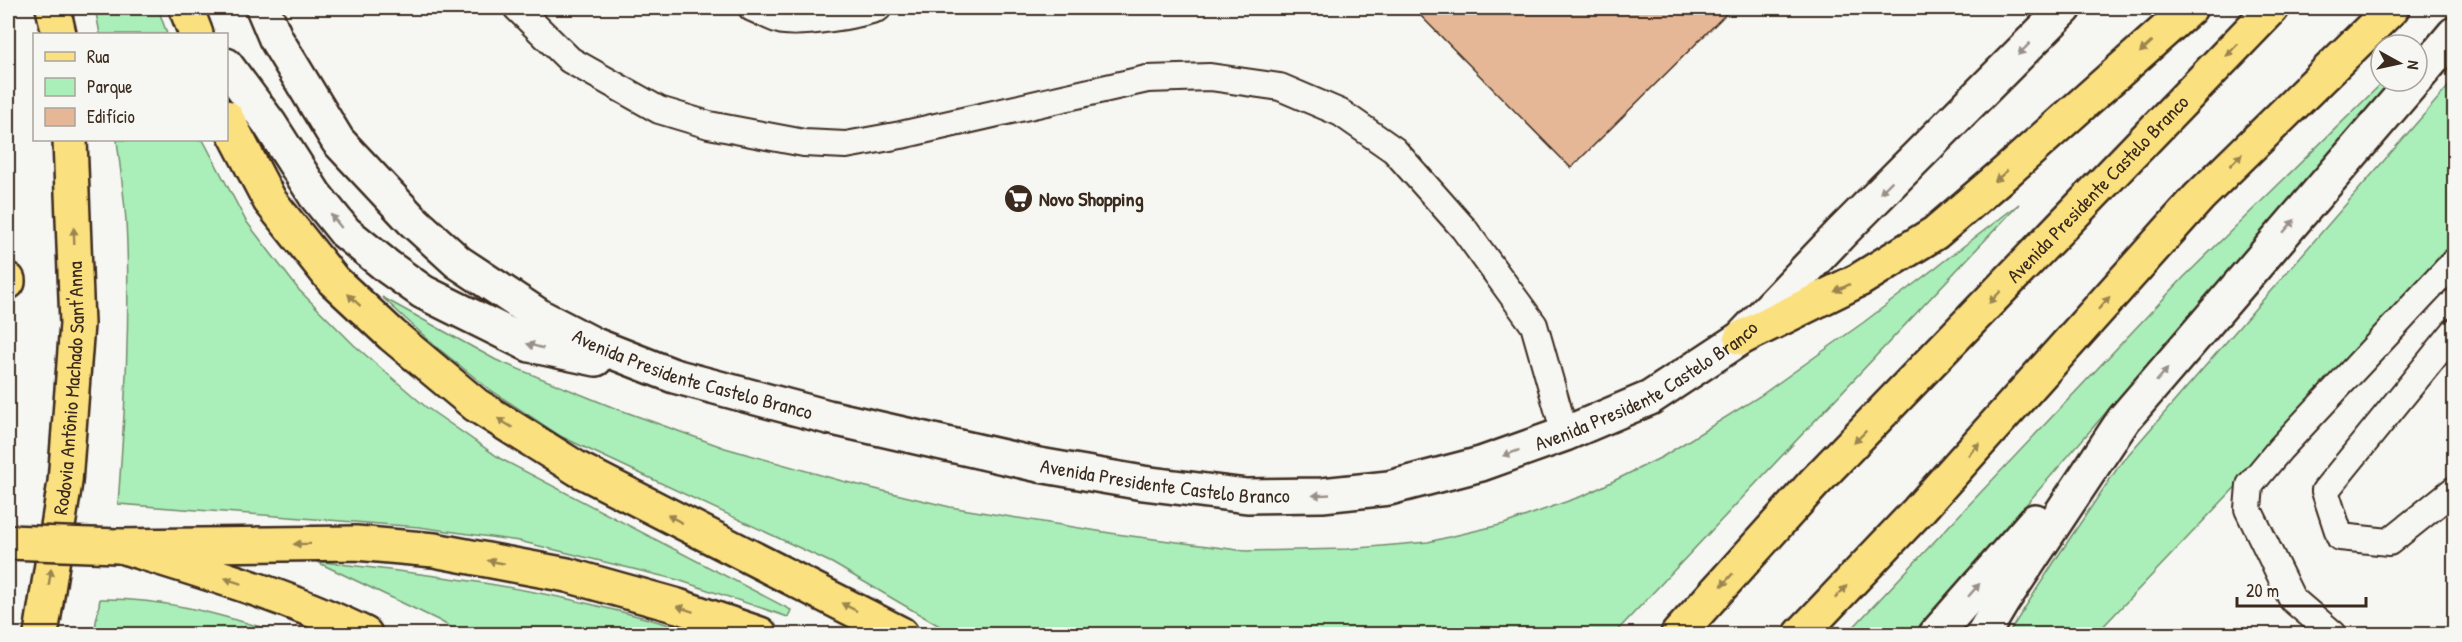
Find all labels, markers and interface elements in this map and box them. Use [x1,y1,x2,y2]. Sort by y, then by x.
legend [33,33,228,141]
north arrow [2369,33,2429,93]
one-way arrow [2139,40,2154,53]
one-way arrow [2017,41,2031,55]
one-way arrow [2225,42,2239,56]
text: Rua [87,44,109,69]
text: N [2402,59,2425,71]
text: Parque [87,74,132,99]
street label: Avenida Presidente Castelo Branco [2000,89,2194,288]
text: Edifício [87,104,135,129]
one-way arrow [2229,154,2243,168]
one-way arrow [1993,170,2009,183]
one-way arrow [1880,180,1894,194]
supermarket icon: Novo Shopping [1002,183,1034,215]
place label: Novo Shopping [1039,185,1144,213]
one-way arrow [330,213,343,229]
one-way arrow [2282,219,2296,234]
one-way arrow [69,227,78,246]
street label: Rodovia Antônio Machado Sant'Anna [46,261,90,517]
one-way arrow [1833,283,1851,293]
one-way arrow [1988,289,2002,304]
one-way arrow [347,293,362,307]
one-way arrow [2097,296,2111,311]
street label: Avenida Presidente Castelo Branco [1531,315,1763,457]
street label: Avenida Presidente Castelo Branco [568,322,816,425]
one-way arrow [526,340,544,350]
one-way arrow [2155,368,2168,383]
one-way arrow [497,418,513,429]
one-way arrow [1853,429,1867,443]
one-way arrow [1967,442,1980,457]
one-way arrow [1502,449,1520,459]
street label: Avenida Presidente Castelo Branco [1039,452,1290,509]
one-way arrow [1312,490,1331,499]
one-way arrow [666,514,683,524]
one-way arrow [293,539,312,549]
one-way arrow [486,557,505,566]
one-way arrow [46,567,55,586]
scale bar [2237,570,2366,608]
one-way arrow [1721,572,1734,587]
one-way arrow [224,576,242,586]
text: 20 m [2246,578,2279,603]
one-way arrow [1967,583,1981,598]
one-way arrow [1834,585,1848,599]
one-way arrow [840,602,857,612]
one-way arrow [676,603,694,613]

